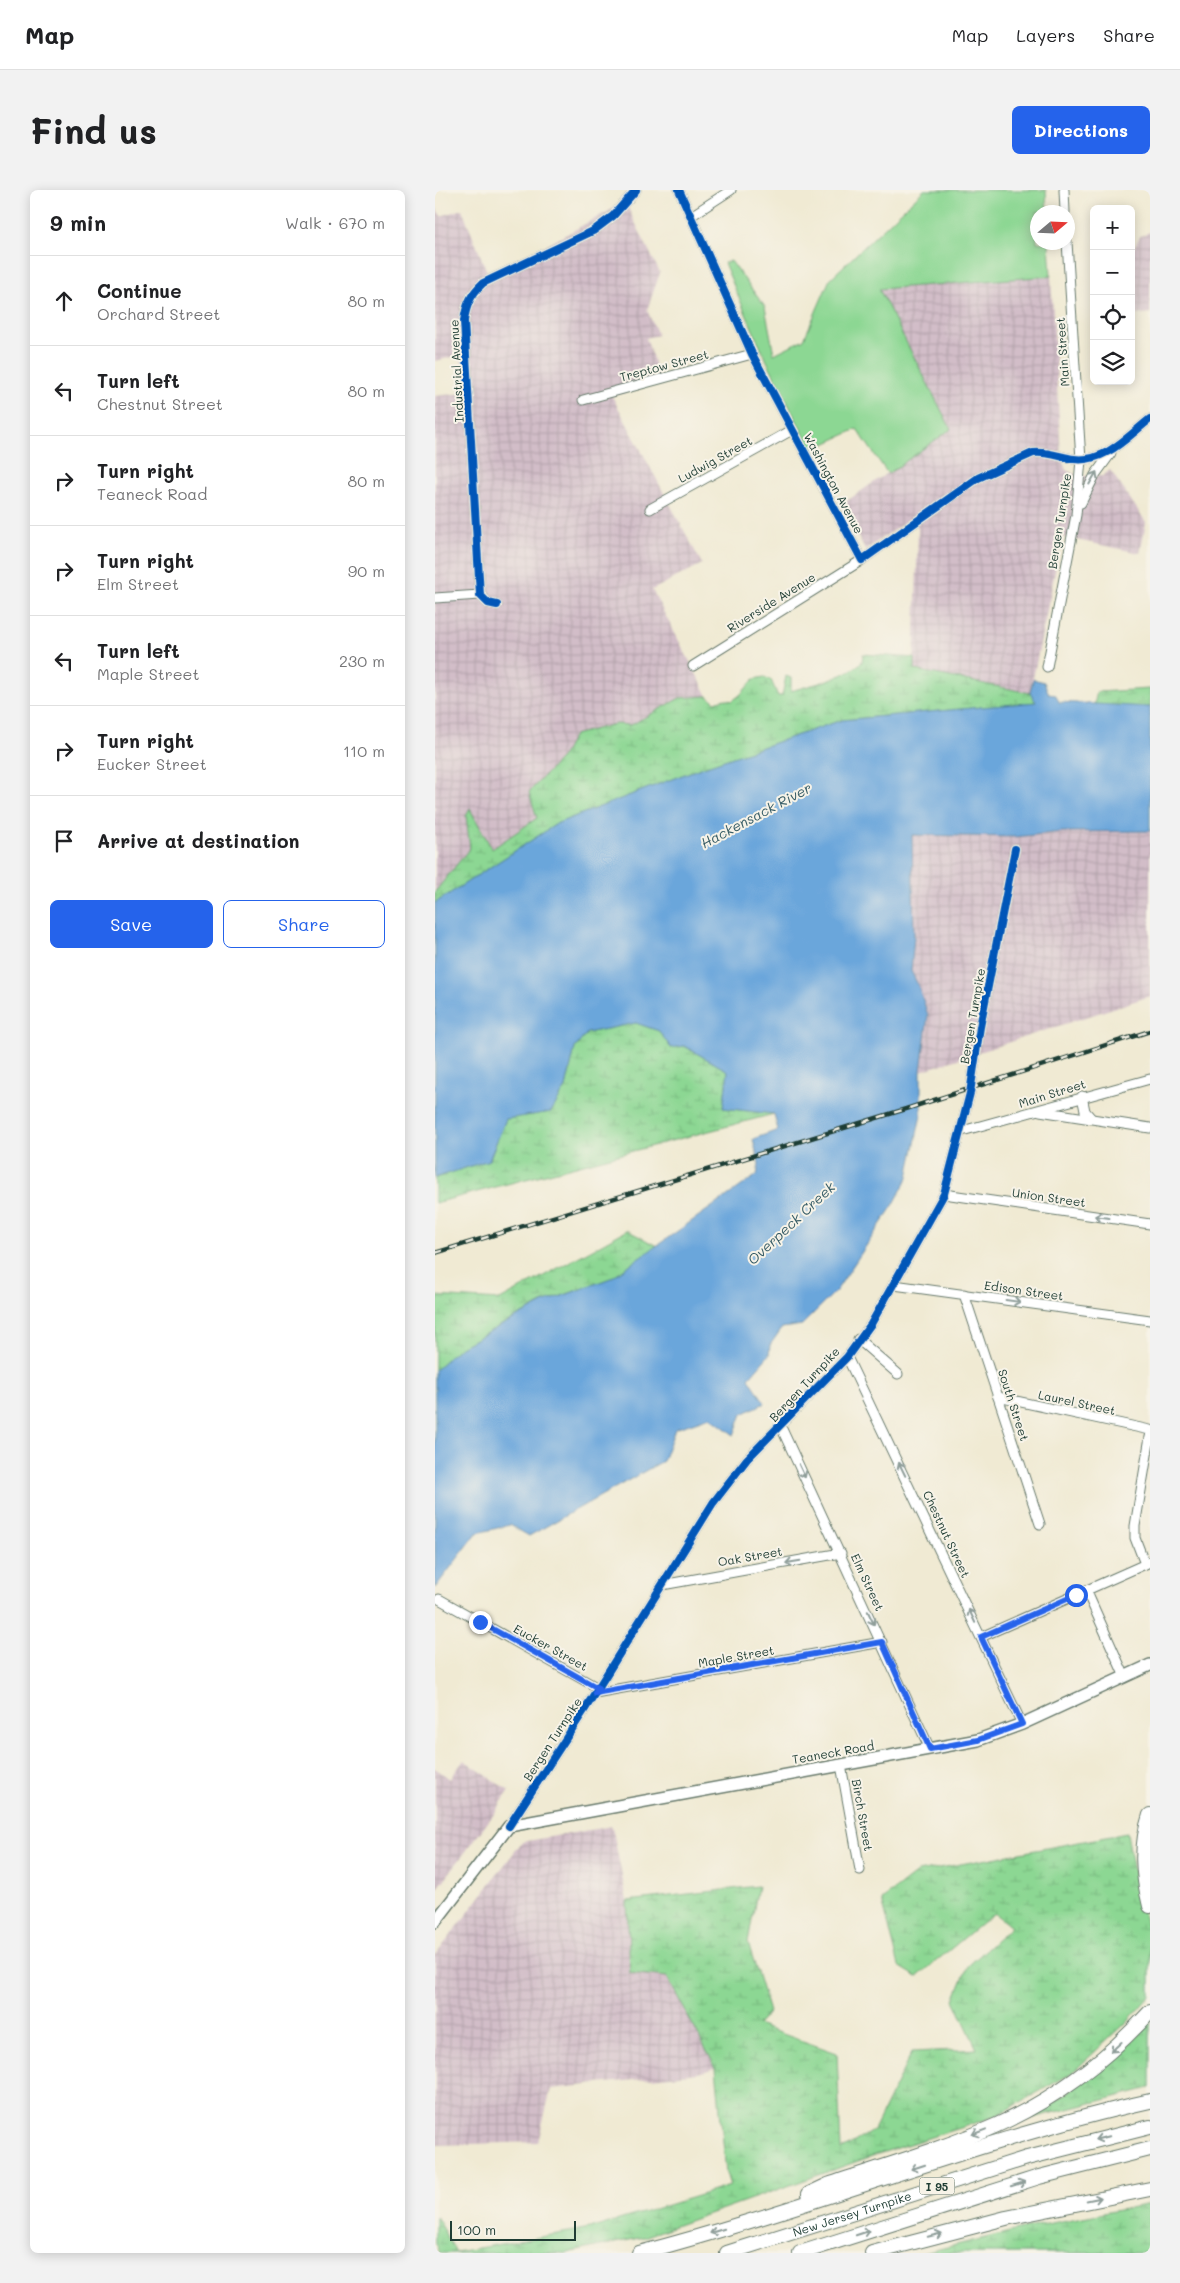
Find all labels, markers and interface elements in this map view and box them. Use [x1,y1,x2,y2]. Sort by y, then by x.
text: Map [25,19,74,50]
text: Map [952,23,988,47]
text: Layers [1016,23,1075,47]
text: Share [1103,23,1155,47]
button: Directions [1012,106,1150,154]
text: Find us [30,107,157,153]
north arrow [1030,205,1075,250]
map controls [1090,205,1135,385]
button: + [1090,205,1135,250]
text: 9 min [50,209,106,236]
text: Walk · 670 m [285,212,385,233]
button: − [1090,250,1135,295]
text: Continue [97,278,182,303]
icon: ahead [50,287,78,315]
text: 80 m [348,290,385,311]
button: locate [1090,295,1135,340]
text: Orchard Street [97,303,220,324]
street label: Main Street [1052,317,1072,387]
street label: Industrial Avenue [445,319,467,423]
button: layers [1090,340,1135,385]
street label: Treptow Street [618,345,710,385]
text: Turn left [97,368,180,393]
icon: left [50,377,78,405]
text: 80 m [348,380,385,401]
text: Chestnut Street [97,393,223,414]
street label: Washington Avenue [801,430,867,536]
street label: Ludwig Street [675,432,755,486]
text: Turn right [97,458,194,483]
icon: right [50,467,78,495]
text: 80 m [348,470,385,491]
street label: Bergen Turnpike [1044,472,1074,570]
one-way arrow [1089,472,1099,486]
text: Teaneck Road [97,483,207,504]
text: Turn right [97,548,194,573]
icon: right [50,557,78,585]
text: 90 m [348,560,385,581]
street label: Riverside Avenue [724,568,818,636]
text: Elm Street [97,573,179,594]
text: Turn left [97,638,180,663]
icon: left [50,647,78,675]
text: 230 m [339,650,385,671]
text: Maple Street [97,663,200,684]
text: Turn right [97,728,194,753]
icon: right [50,737,78,765]
text: 110 m [343,740,385,761]
text: Eucker Street [97,753,207,774]
water label: Hackensack River [697,778,815,852]
icon: arrive [50,827,78,855]
text: Arrive at destination [97,828,300,853]
button: Save [50,900,213,948]
button: Share [223,900,385,948]
street label: Bergen Turnpike [956,967,988,1065]
street label: Main Street [1016,1075,1088,1111]
water label: Overpeck Creek [743,1177,839,1269]
street label: Union Street [1011,1184,1087,1210]
one-way arrow [1094,1212,1110,1222]
street label: Edison Street [983,1277,1065,1303]
one-way arrow [1004,1296,1020,1306]
street label: Bergen Turnpike [765,1343,843,1425]
street label: South Street [995,1367,1033,1443]
street label: Laurel Street [1037,1386,1117,1418]
one-way arrow [897,1462,907,1477]
one-way arrow [797,1463,807,1478]
street label: Chestnut Street [920,1488,974,1580]
street label: Oak Street [716,1542,784,1570]
street label: Elm Street [848,1551,888,1613]
one-way arrow [786,1557,802,1567]
route start [1065,1584,1088,1607]
one-way arrow [966,1609,976,1624]
one-way arrow [867,1610,876,1625]
route end [469,1611,492,1634]
street label: Eucker Street [511,1620,591,1674]
street label: Maple Street [697,1641,775,1671]
street label: Bergen Turnpike [519,1694,585,1784]
street label: Teaneck Road [791,1737,876,1767]
street label: Birch Street [849,1778,877,1852]
one-way arrow [1109,2041,1122,2053]
one-way arrow [972,2128,987,2138]
one-way arrow [1095,2134,1111,2143]
one-way arrow [911,2163,927,2173]
road number: I 95 [919,2178,955,2194]
one-way arrow [1009,2178,1025,2188]
street label: New Jersey Turnpike [790,2187,913,2240]
one-way arrow [1085,2194,1101,2204]
scale bar [450,2218,576,2241]
text: 100 m [457,2220,496,2239]
one-way arrow [709,2226,725,2236]
one-way arrow [854,2228,870,2237]
one-way arrow [927,2230,943,2239]

